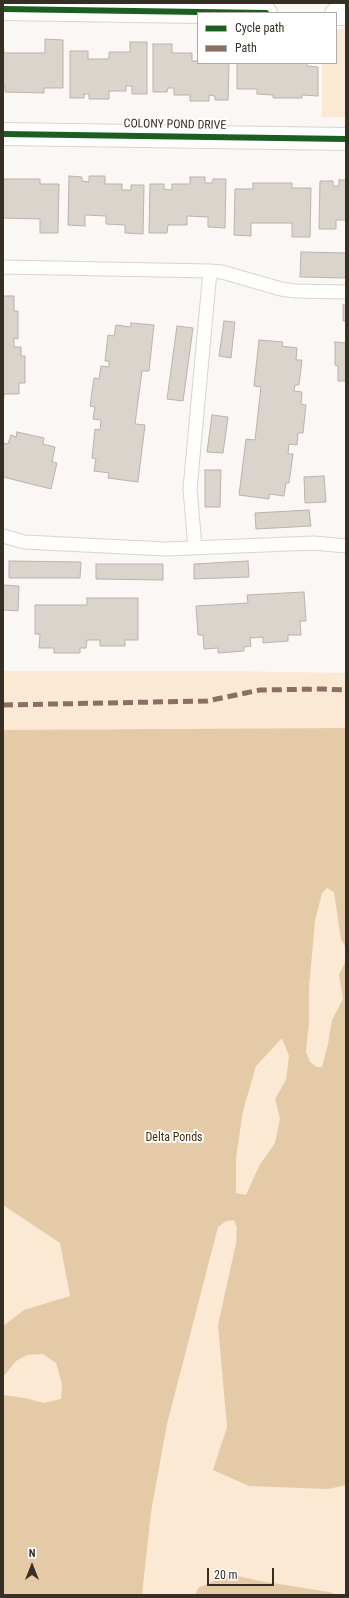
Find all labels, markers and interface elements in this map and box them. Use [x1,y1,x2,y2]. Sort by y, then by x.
legend [197,12,337,64]
text: Cycle path [235,21,284,35]
text: Path [235,41,257,55]
street label: COLONY POND DRIVE [124,117,226,133]
park label: Delta Ponds [145,1131,203,1145]
north arrow [12,1546,52,1586]
text: N [29,1547,35,1560]
scale bar [209,1560,276,1586]
text: 20 m [214,1568,238,1582]

